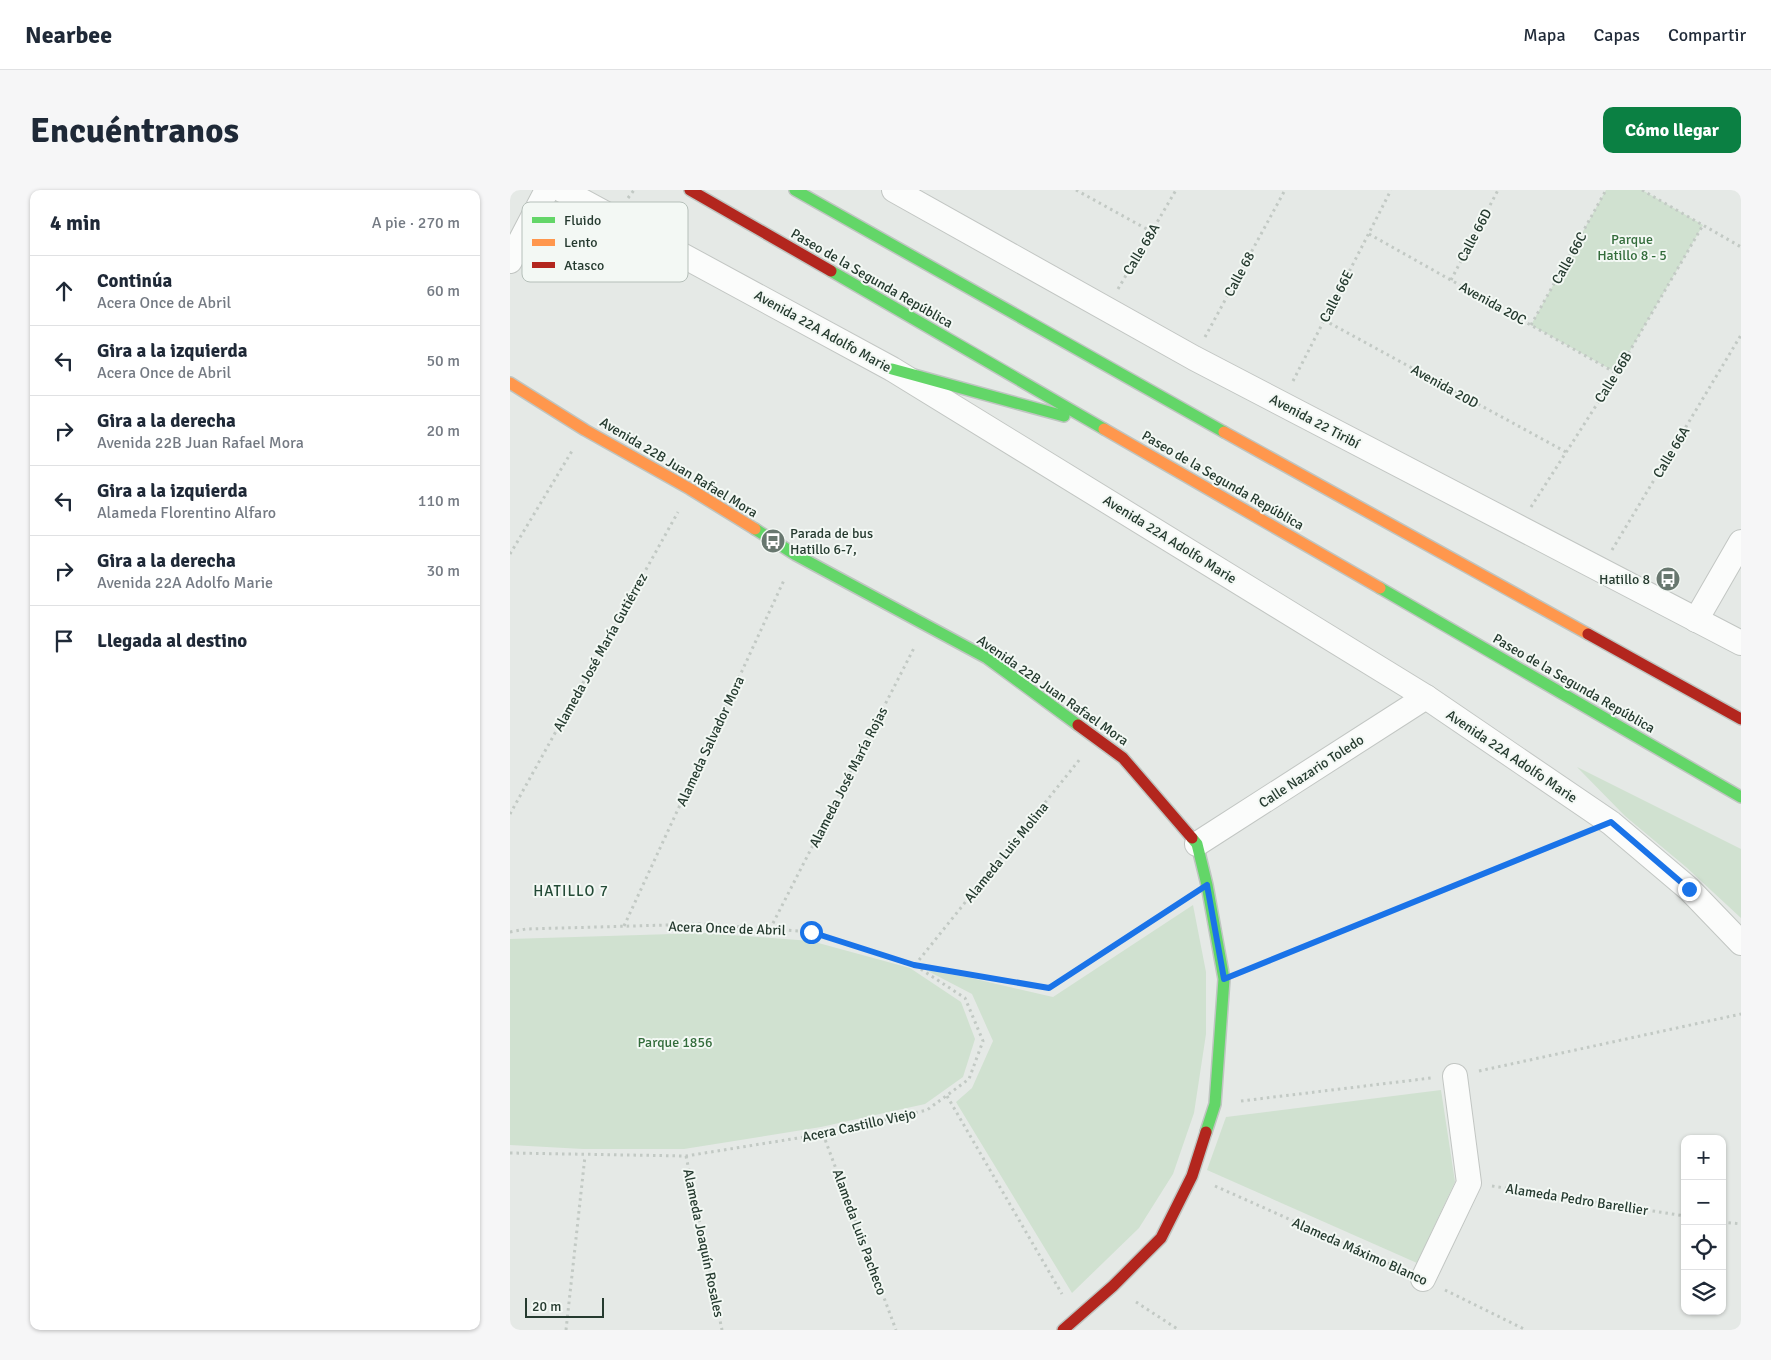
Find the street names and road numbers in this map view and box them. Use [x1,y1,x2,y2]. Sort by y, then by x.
street label: Calle 66D [1453,206,1495,265]
street label: Calle 68A [1119,220,1164,278]
street label: Paseo de la Segunda República [788,225,956,332]
street label: Calle 66C [1548,229,1591,287]
street label: Calle 68 [1221,249,1258,300]
street label: Calle 66E [1316,267,1357,325]
street label: Avenida 20C [1456,278,1529,329]
street label: Avenida 22A Adolfo Marie [751,287,894,376]
street label: Calle 66B [1591,349,1636,406]
street label: Avenida 20D [1408,361,1482,412]
street label: Avenida 22 Tiribí [1267,391,1363,452]
street label: Avenida 22B Juan Rafael Mora [597,414,761,521]
street label: Calle 66A [1649,423,1694,481]
street label: Paseo de la Segunda República [1139,427,1307,534]
street label: Avenida 22A Adolfo Marie [1100,491,1240,587]
street label: Alameda José María Gutiérrez [550,570,651,735]
street label: Paseo de la Segunda República [1490,630,1658,737]
street label: Avenida 22B Juan Rafael Mora [974,632,1132,749]
street label: Alameda Salvador Mora [673,674,748,809]
street label: Alameda José María Rojas [806,704,891,850]
street label: Avenida 22A Adolfo Marie [1443,706,1580,807]
street label: Calle Nazario Toledo [1256,731,1367,812]
street label: Alameda Luis Molina [961,799,1052,906]
street label: Acera Once de Abril [668,918,786,939]
street label: Acera Castillo Viejo [801,1105,918,1146]
street label: Alameda Joaquín Rosales [679,1167,728,1319]
street label: Alameda Luis Pacheco [829,1167,890,1297]
street label: Alameda Pedro Barellier [1504,1180,1650,1219]
street label: Alameda Máximo Blanco [1289,1214,1430,1289]

